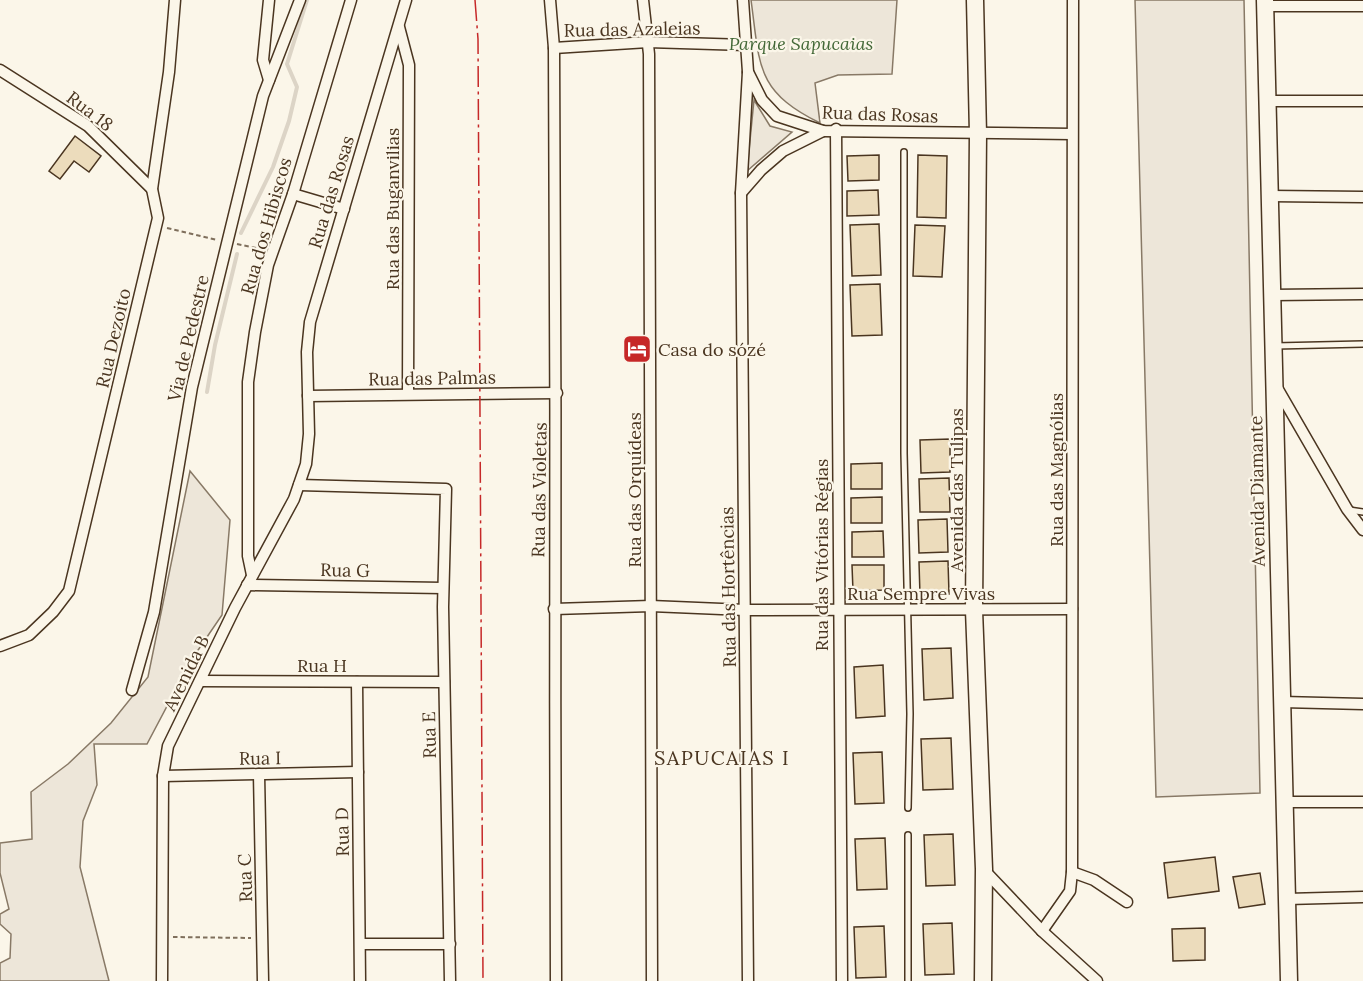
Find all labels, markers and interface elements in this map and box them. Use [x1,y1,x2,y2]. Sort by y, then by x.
street label: Rua das Azaleias [563,16,701,42]
park label: Parque Sapucaias [729,32,873,55]
street label: Rua 18 [62,86,118,136]
street label: Rua das Rosas [821,100,939,128]
street label: Rua das Buganvilias [381,128,404,290]
street label: Rua das Rosas [303,133,359,251]
street label: Rua dos Hibiscos [235,155,297,297]
street label: Via de Pedestre [162,272,214,405]
street label: Rua Dezoito [90,286,136,390]
hotel icon: Casa do sózé [621,333,653,365]
place label: Casa do sózé [658,338,766,361]
street label: Rua das Palmas [368,365,496,391]
street label: Rua das Magnólias [1045,393,1068,547]
street label: Avenida das Tulipas [945,408,968,573]
street label: Rua das Orquídeas [623,412,646,568]
street label: Avenida Diamante [1244,415,1270,568]
street label: Rua das Violetas [526,422,552,558]
street label: Rua das Vitórias Régias [810,459,833,651]
street label: Rua das Hortências [715,506,741,668]
street label: Rua G [320,558,370,582]
street label: Rua Sempre Vivas [847,582,995,605]
street label: Avenida B [157,631,214,716]
street label: Rua H [297,654,347,677]
street label: Rua E [417,711,441,759]
district label: SAPUCAIAS I [654,745,790,770]
street label: Rua I [239,746,281,770]
street label: Rua D [330,807,354,857]
street label: Rua C [233,853,257,903]

